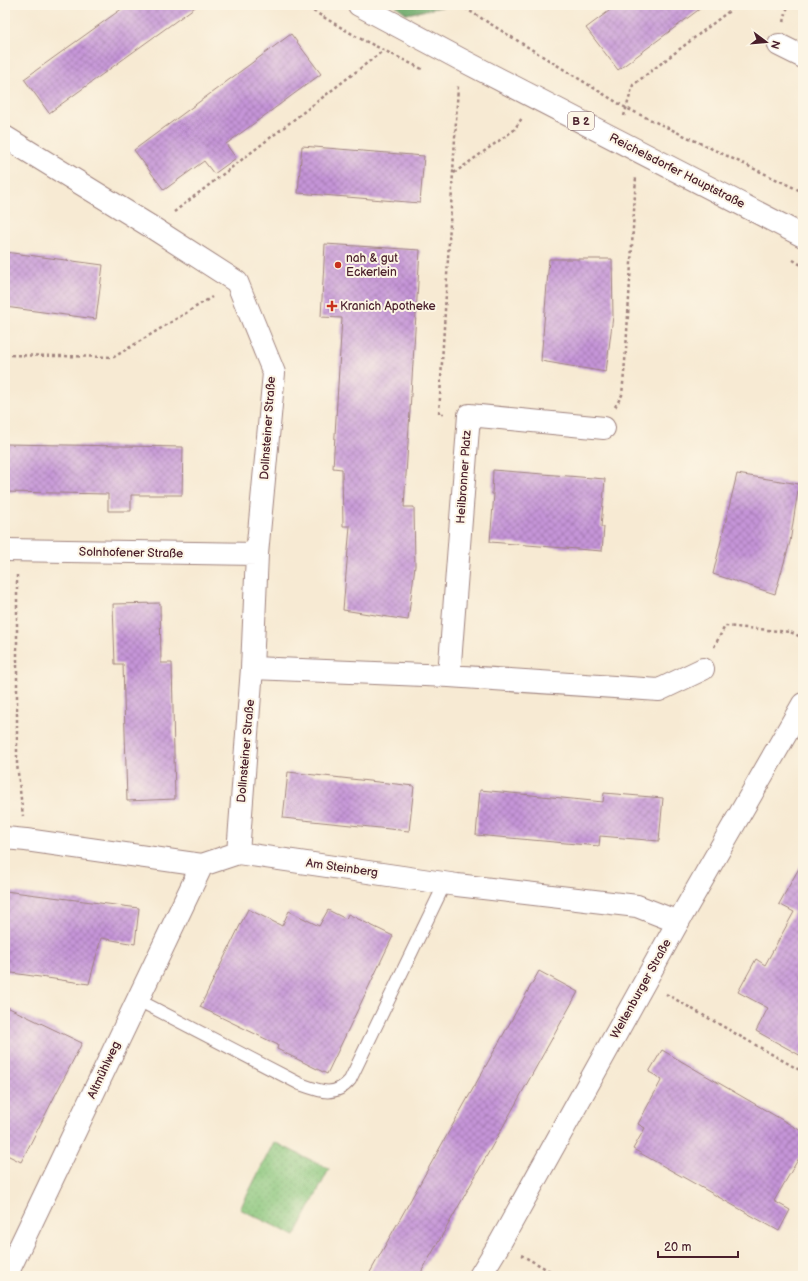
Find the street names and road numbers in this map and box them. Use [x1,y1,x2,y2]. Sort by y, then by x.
road number: B 2 [568,112,594,130]
street label: Reichelsdorfer Hauptstraße [607,130,747,212]
street label: Dollnsteiner Straße [257,376,279,480]
street label: Heilbronner Platz [453,430,475,524]
street label: Solnhofener Straße [79,545,183,561]
street label: Dollnsteiner Straße [234,699,258,803]
street label: Am Steinberg [305,856,379,880]
street label: Weltenburger Straße [607,936,675,1042]
street label: Altmühlweg [84,1039,124,1101]

